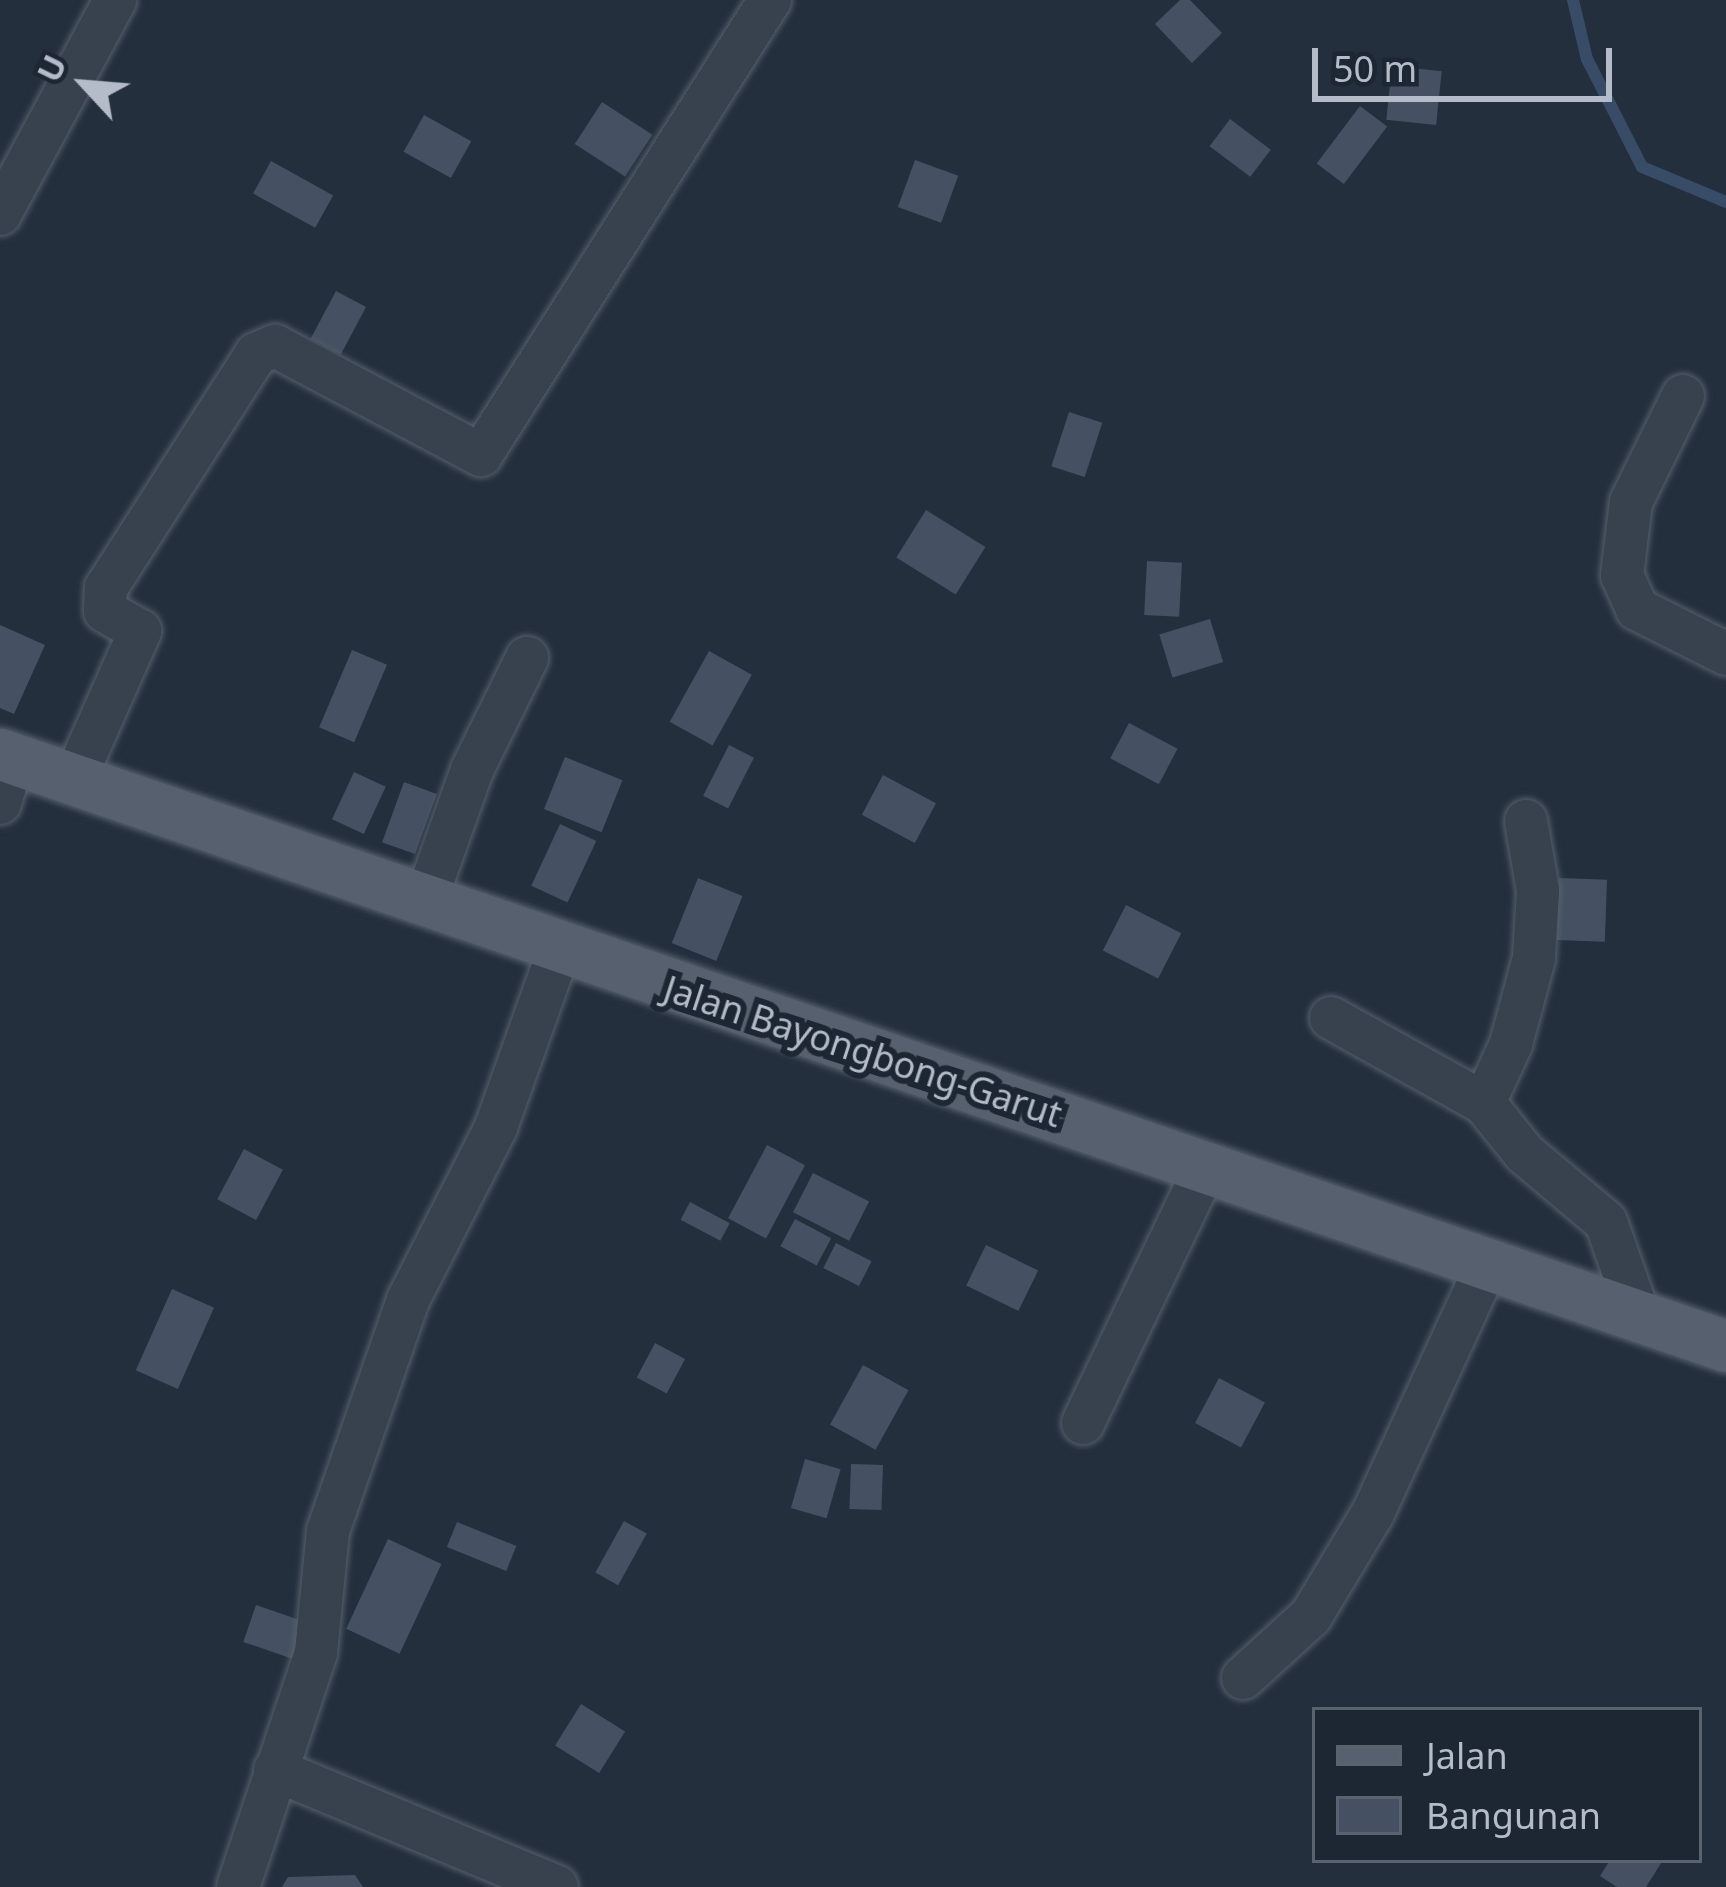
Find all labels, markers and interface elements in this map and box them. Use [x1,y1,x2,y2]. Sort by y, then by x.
north arrow [24,24,144,144]
scale bar [1318,24,1618,98]
text: 50 m [1333,44,1417,93]
text: U [25,47,77,89]
street label: Jalan Bayongbong-Garut [659,966,1067,1136]
legend [1312,1707,1702,1863]
text: Jalan [1426,1731,1508,1780]
text: Bangunan [1426,1791,1601,1840]

